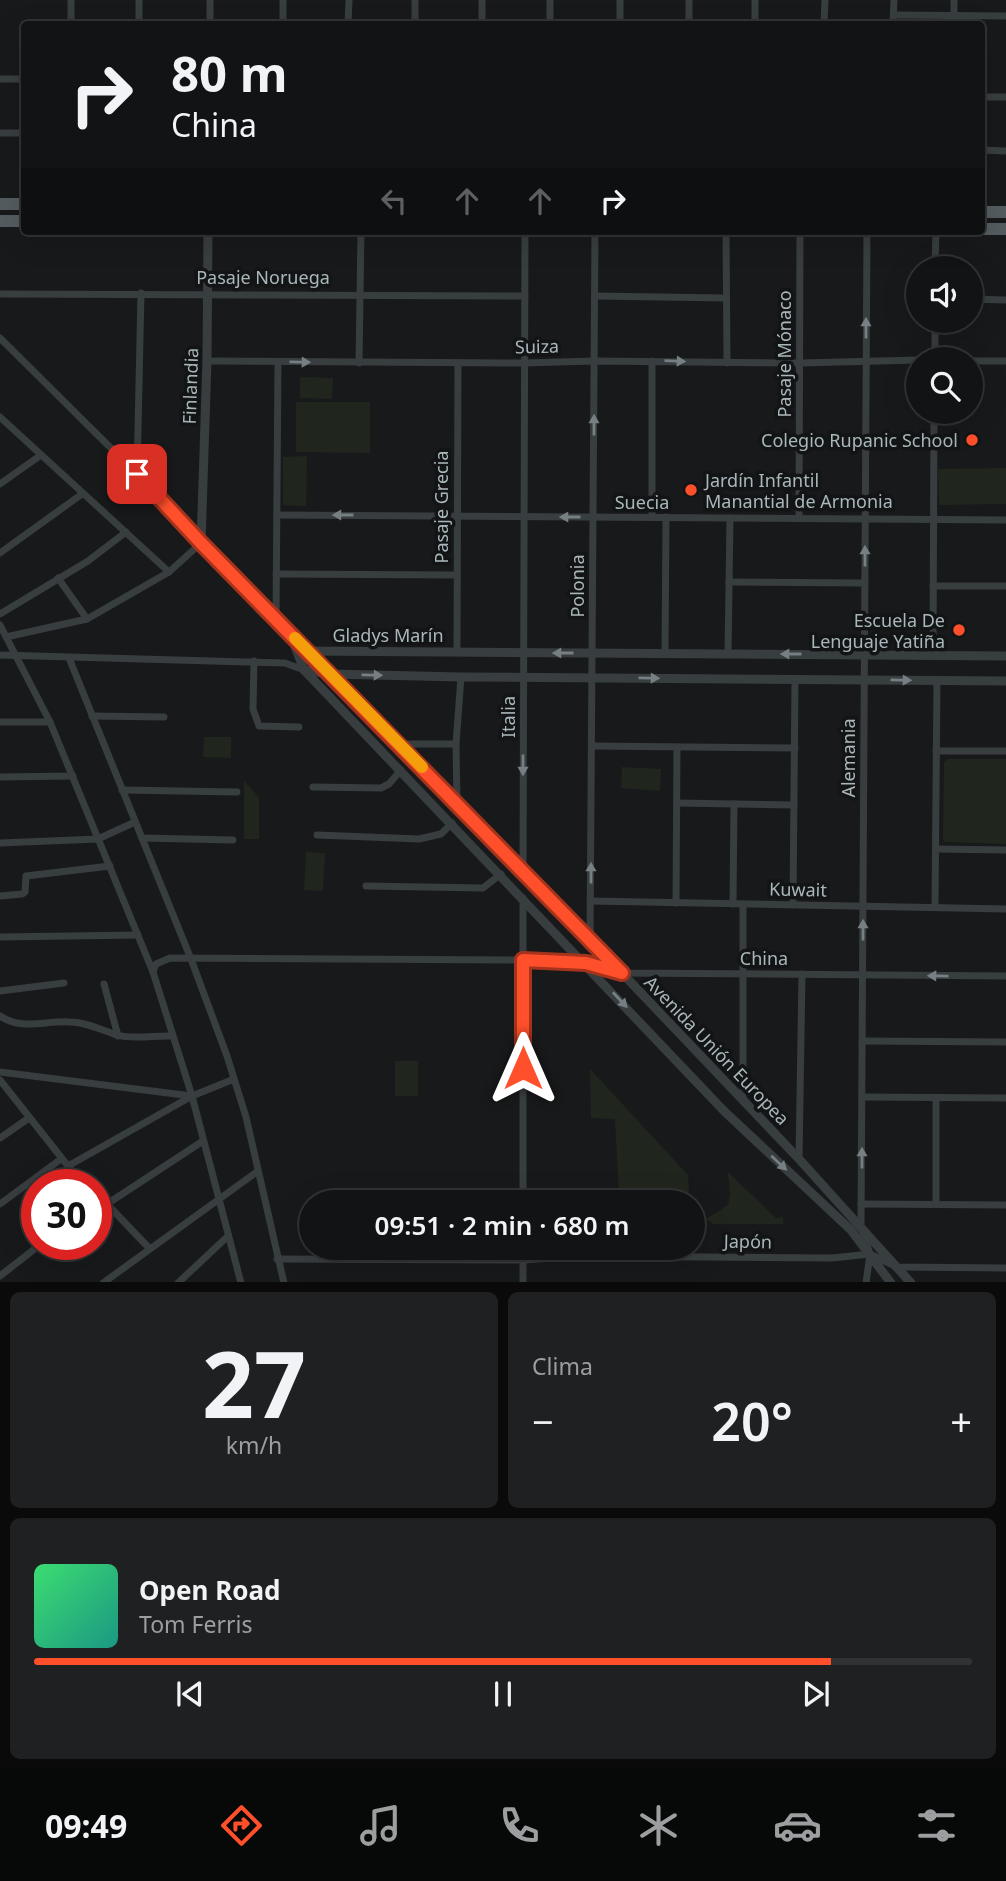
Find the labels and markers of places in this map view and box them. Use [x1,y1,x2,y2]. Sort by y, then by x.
place label: Colegio Rupanic School [761,428,958,452]
marker: Colegio Rupanic School [964,432,980,448]
pin [107,444,167,504]
place label: Jardín Infantil Manantial de Armonia [703,468,893,513]
marker: Jardín Infantil Manantial de Armonia [683,482,699,498]
place label: Escuela De Lenguaje Yatiña [811,608,945,653]
marker: Escuela De Lenguaje Yatiña [951,622,967,638]

